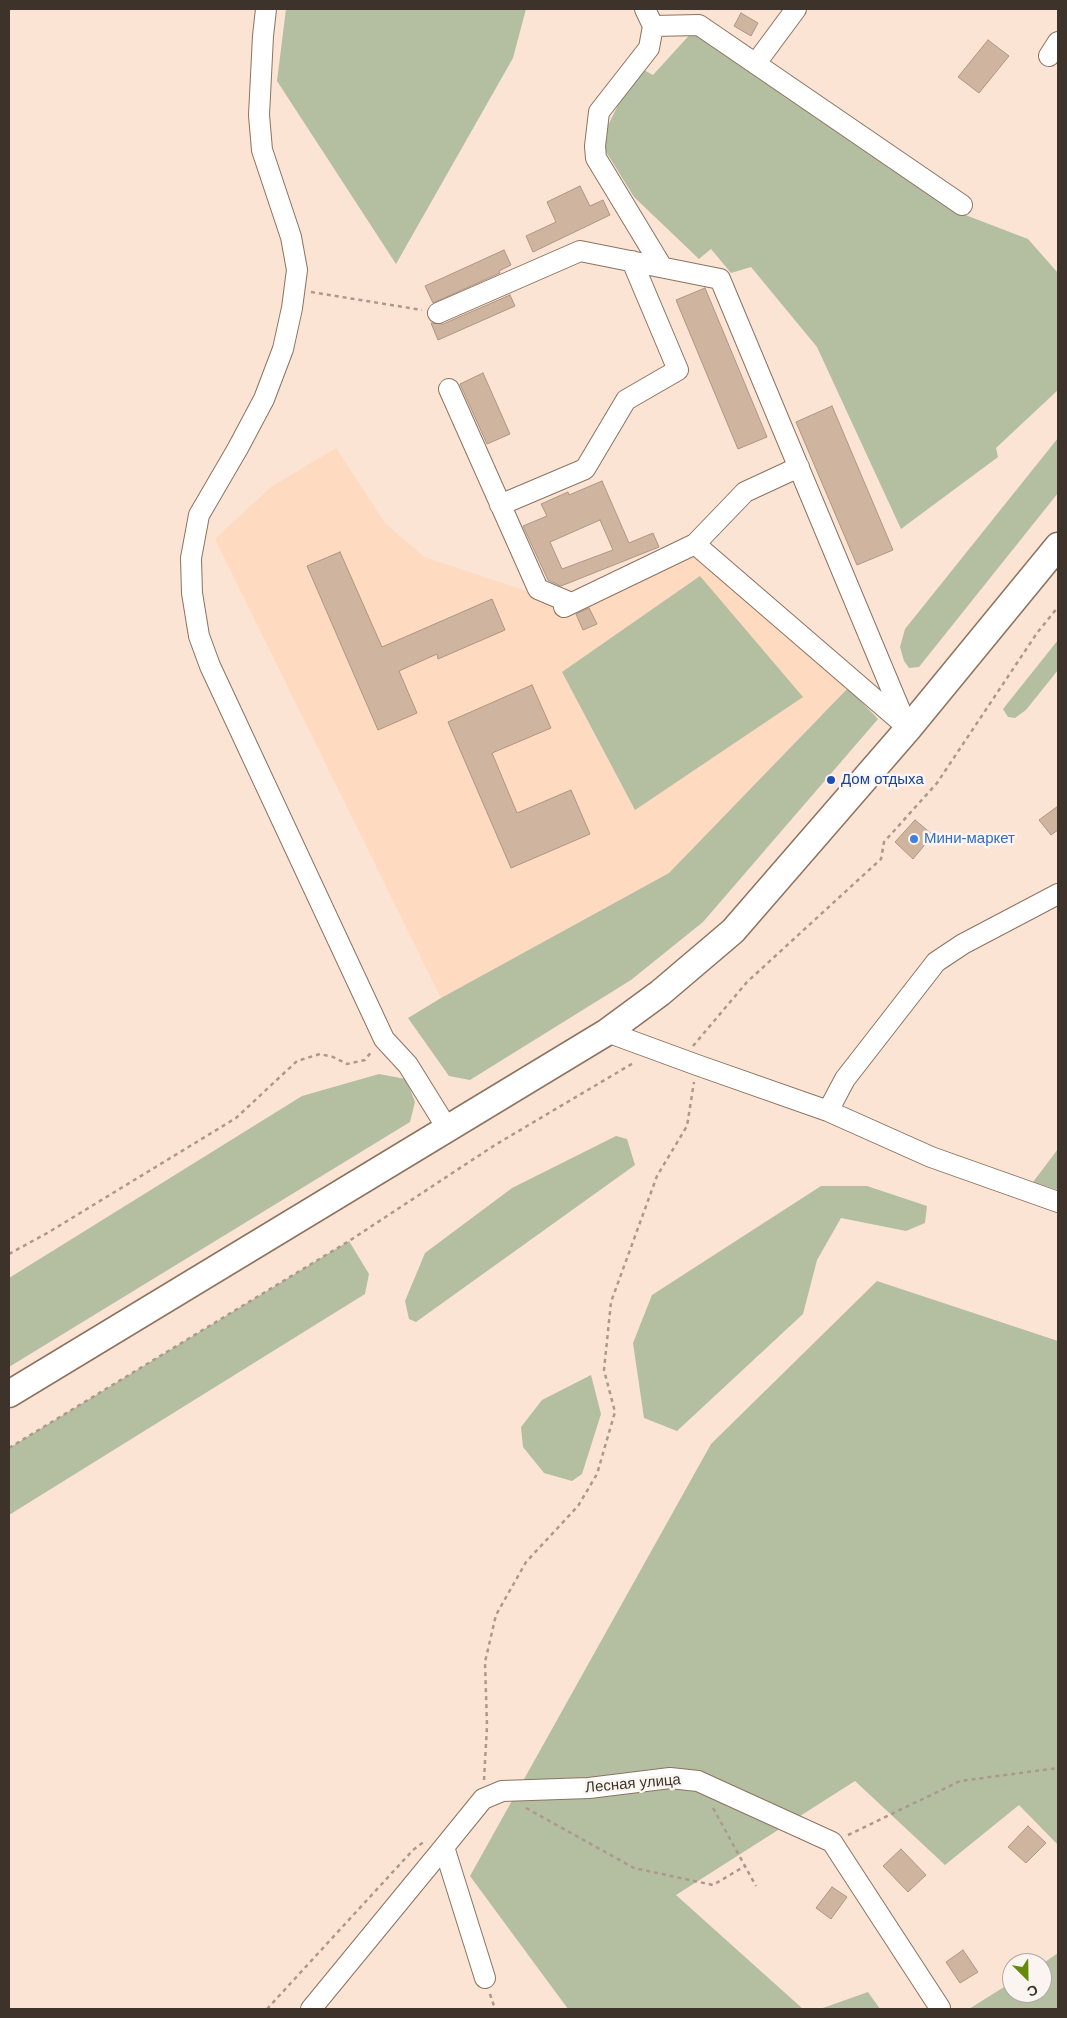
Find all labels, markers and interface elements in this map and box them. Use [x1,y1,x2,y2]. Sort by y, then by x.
place label: Дом отдыха [841,771,924,789]
marker: Дом отдыха [825,774,837,786]
place label: Мини-маркет [924,830,1015,848]
marker: Мини-маркет [908,833,920,845]
street label: Лесная улица [584,1771,682,1797]
north arrow [1002,1953,1052,2003]
text: С [1025,1982,1040,2000]

